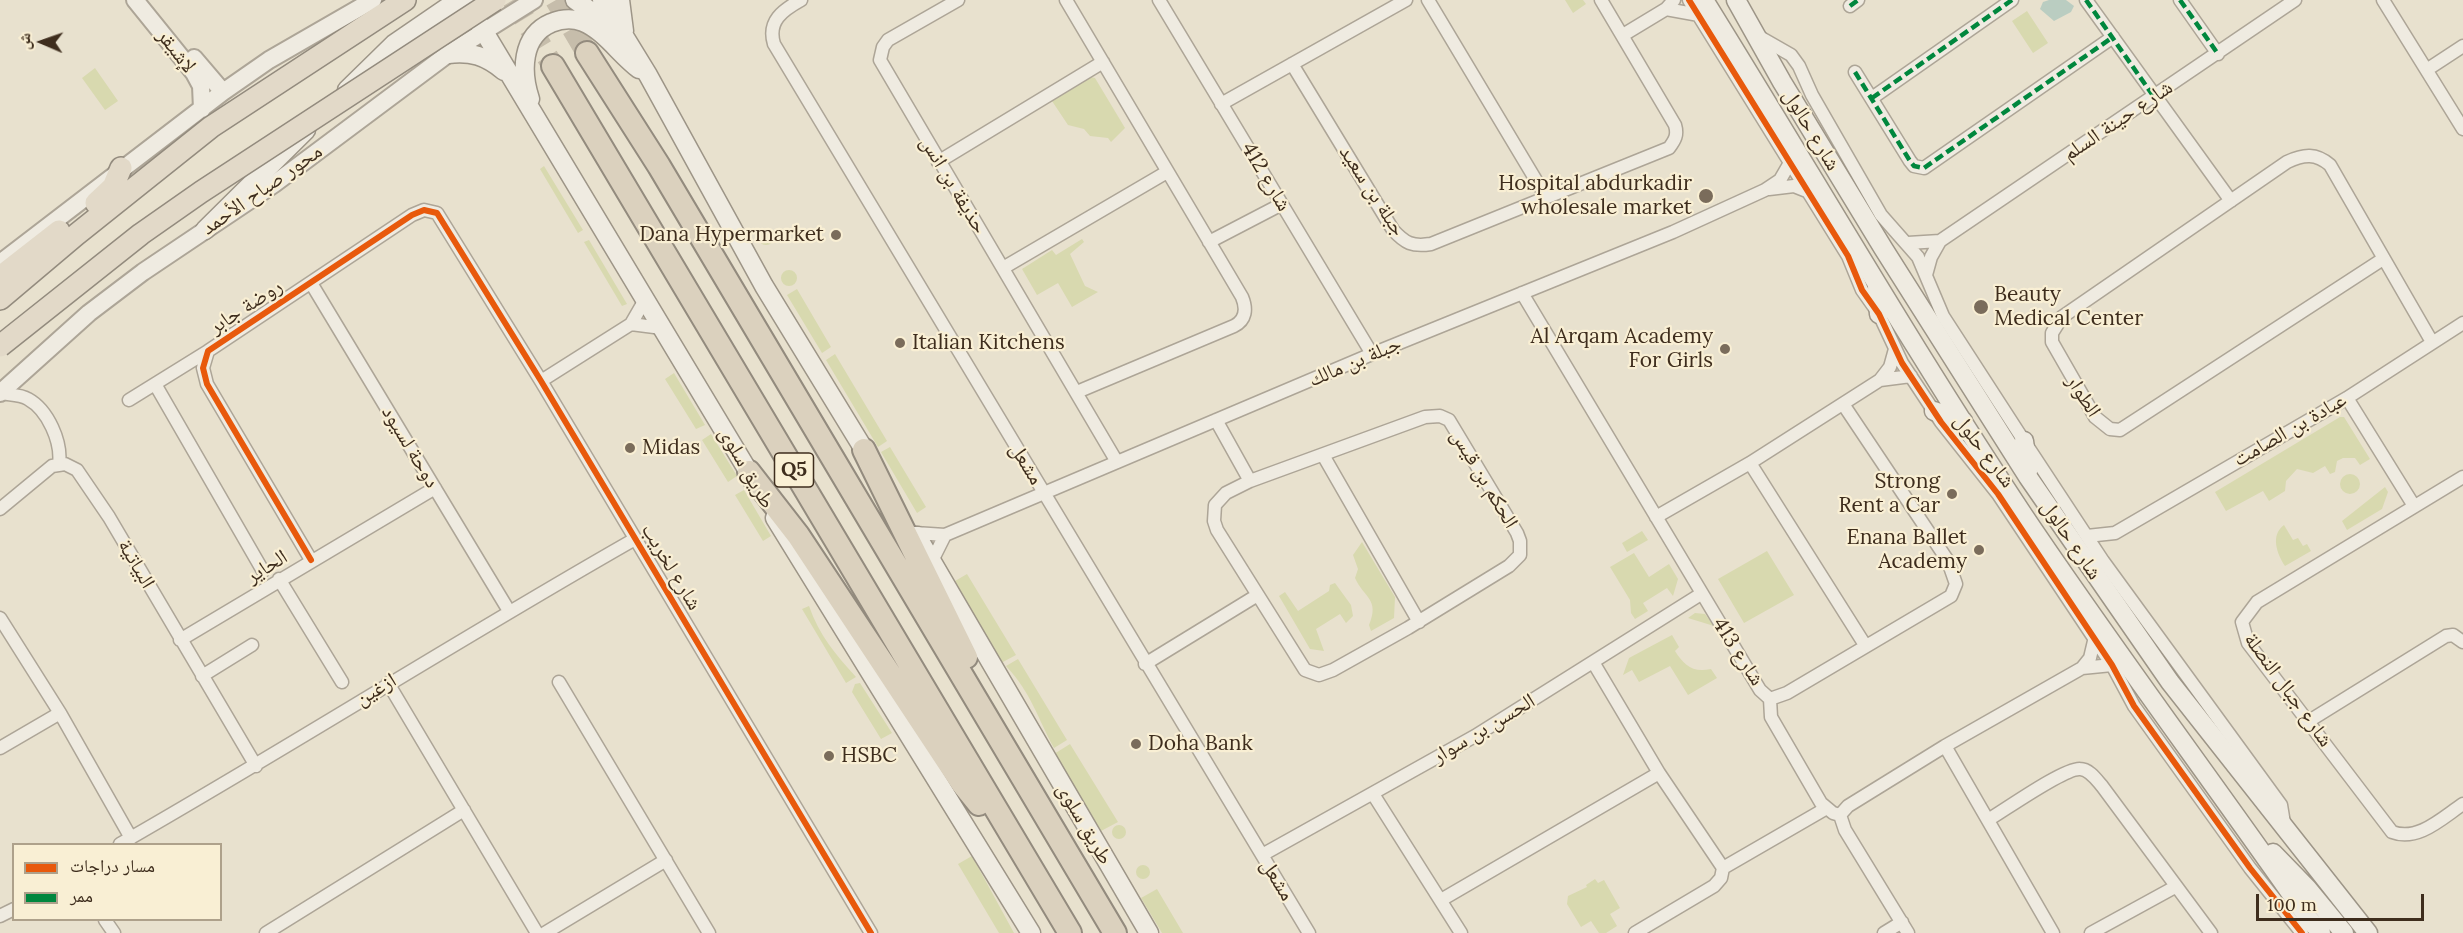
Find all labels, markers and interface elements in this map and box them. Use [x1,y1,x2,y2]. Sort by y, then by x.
north arrow [12,12,72,72]
street label: لإشيقر [151,24,201,78]
text: ش [14,33,34,50]
street label: شارع حينة السلم [2058,75,2178,167]
street label: شارع حالول [1777,85,1845,175]
street label: حذيفة بن انس [914,132,992,238]
street label: شارع 412 [1236,138,1296,216]
street label: محور صباح الأحمد [197,139,327,241]
street label: جبلة بن سعيد [1333,141,1411,241]
place label: Hospital abdurkadir wholesale market [1498,171,1692,221]
marker: Hospital abdurkadir wholesale market [1697,187,1715,205]
place label: Dana Hypermarket [639,222,824,248]
marker: Dana Hypermarket [829,228,843,242]
street label: روضة جابر [205,274,287,340]
place label: Beauty Medical Center [1994,282,2143,332]
marker: Beauty Medical Center [1972,298,1990,316]
place label: Al Arqam Academy For Girls [1531,324,1713,374]
place label: Italian Kitchens [912,330,1065,356]
street label: جبلة بن مالك [1305,331,1405,393]
marker: Italian Kitchens [893,336,907,350]
marker: Al Arqam Academy For Girls [1718,342,1732,356]
street label: الطوار [2060,370,2106,422]
street label: عبادة بن الصامت [2229,388,2351,472]
street label: دوحة لسيود [376,401,444,493]
street label: شارع حلول [1948,409,2020,493]
street label: طريق سلوى [713,423,779,513]
street label: الحكم بن قيس [1445,425,1523,533]
place label: Midas [642,435,700,461]
street label: مشعل [1004,438,1048,490]
marker: Midas [623,441,637,455]
road number: Q5 [774,453,814,487]
place label: Strong Rent a Car [1838,469,1940,519]
marker: Strong Rent a Car [1945,487,1959,501]
street label: شارع حالول [2035,495,2107,585]
street label: شارع لخريب [635,519,707,615]
place label: Enana Ballet Academy [1847,525,1967,575]
street label: البياتية [112,535,160,593]
marker: Enana Ballet Academy [1972,543,1986,557]
street label: الحاير [241,545,293,589]
street label: شارع 413 [1707,613,1769,691]
street label: شارع جبال النصلة [2238,628,2338,752]
street label: ازغين [351,668,401,712]
street label: الحسن بن سوار [1428,688,1540,770]
place label: Doha Bank [1148,731,1253,757]
marker: Doha Bank [1129,737,1143,751]
place label: HSBC [841,743,897,769]
marker: HSBC [822,749,836,763]
street label: طريق سلوى [1051,779,1117,869]
legend [12,843,222,921]
text: مسار دراجات [70,854,155,877]
street label: مشعل [1255,854,1299,906]
scale bar [2259,882,2427,920]
text: ممر [70,884,93,907]
text: 100 m [2267,893,2317,916]

